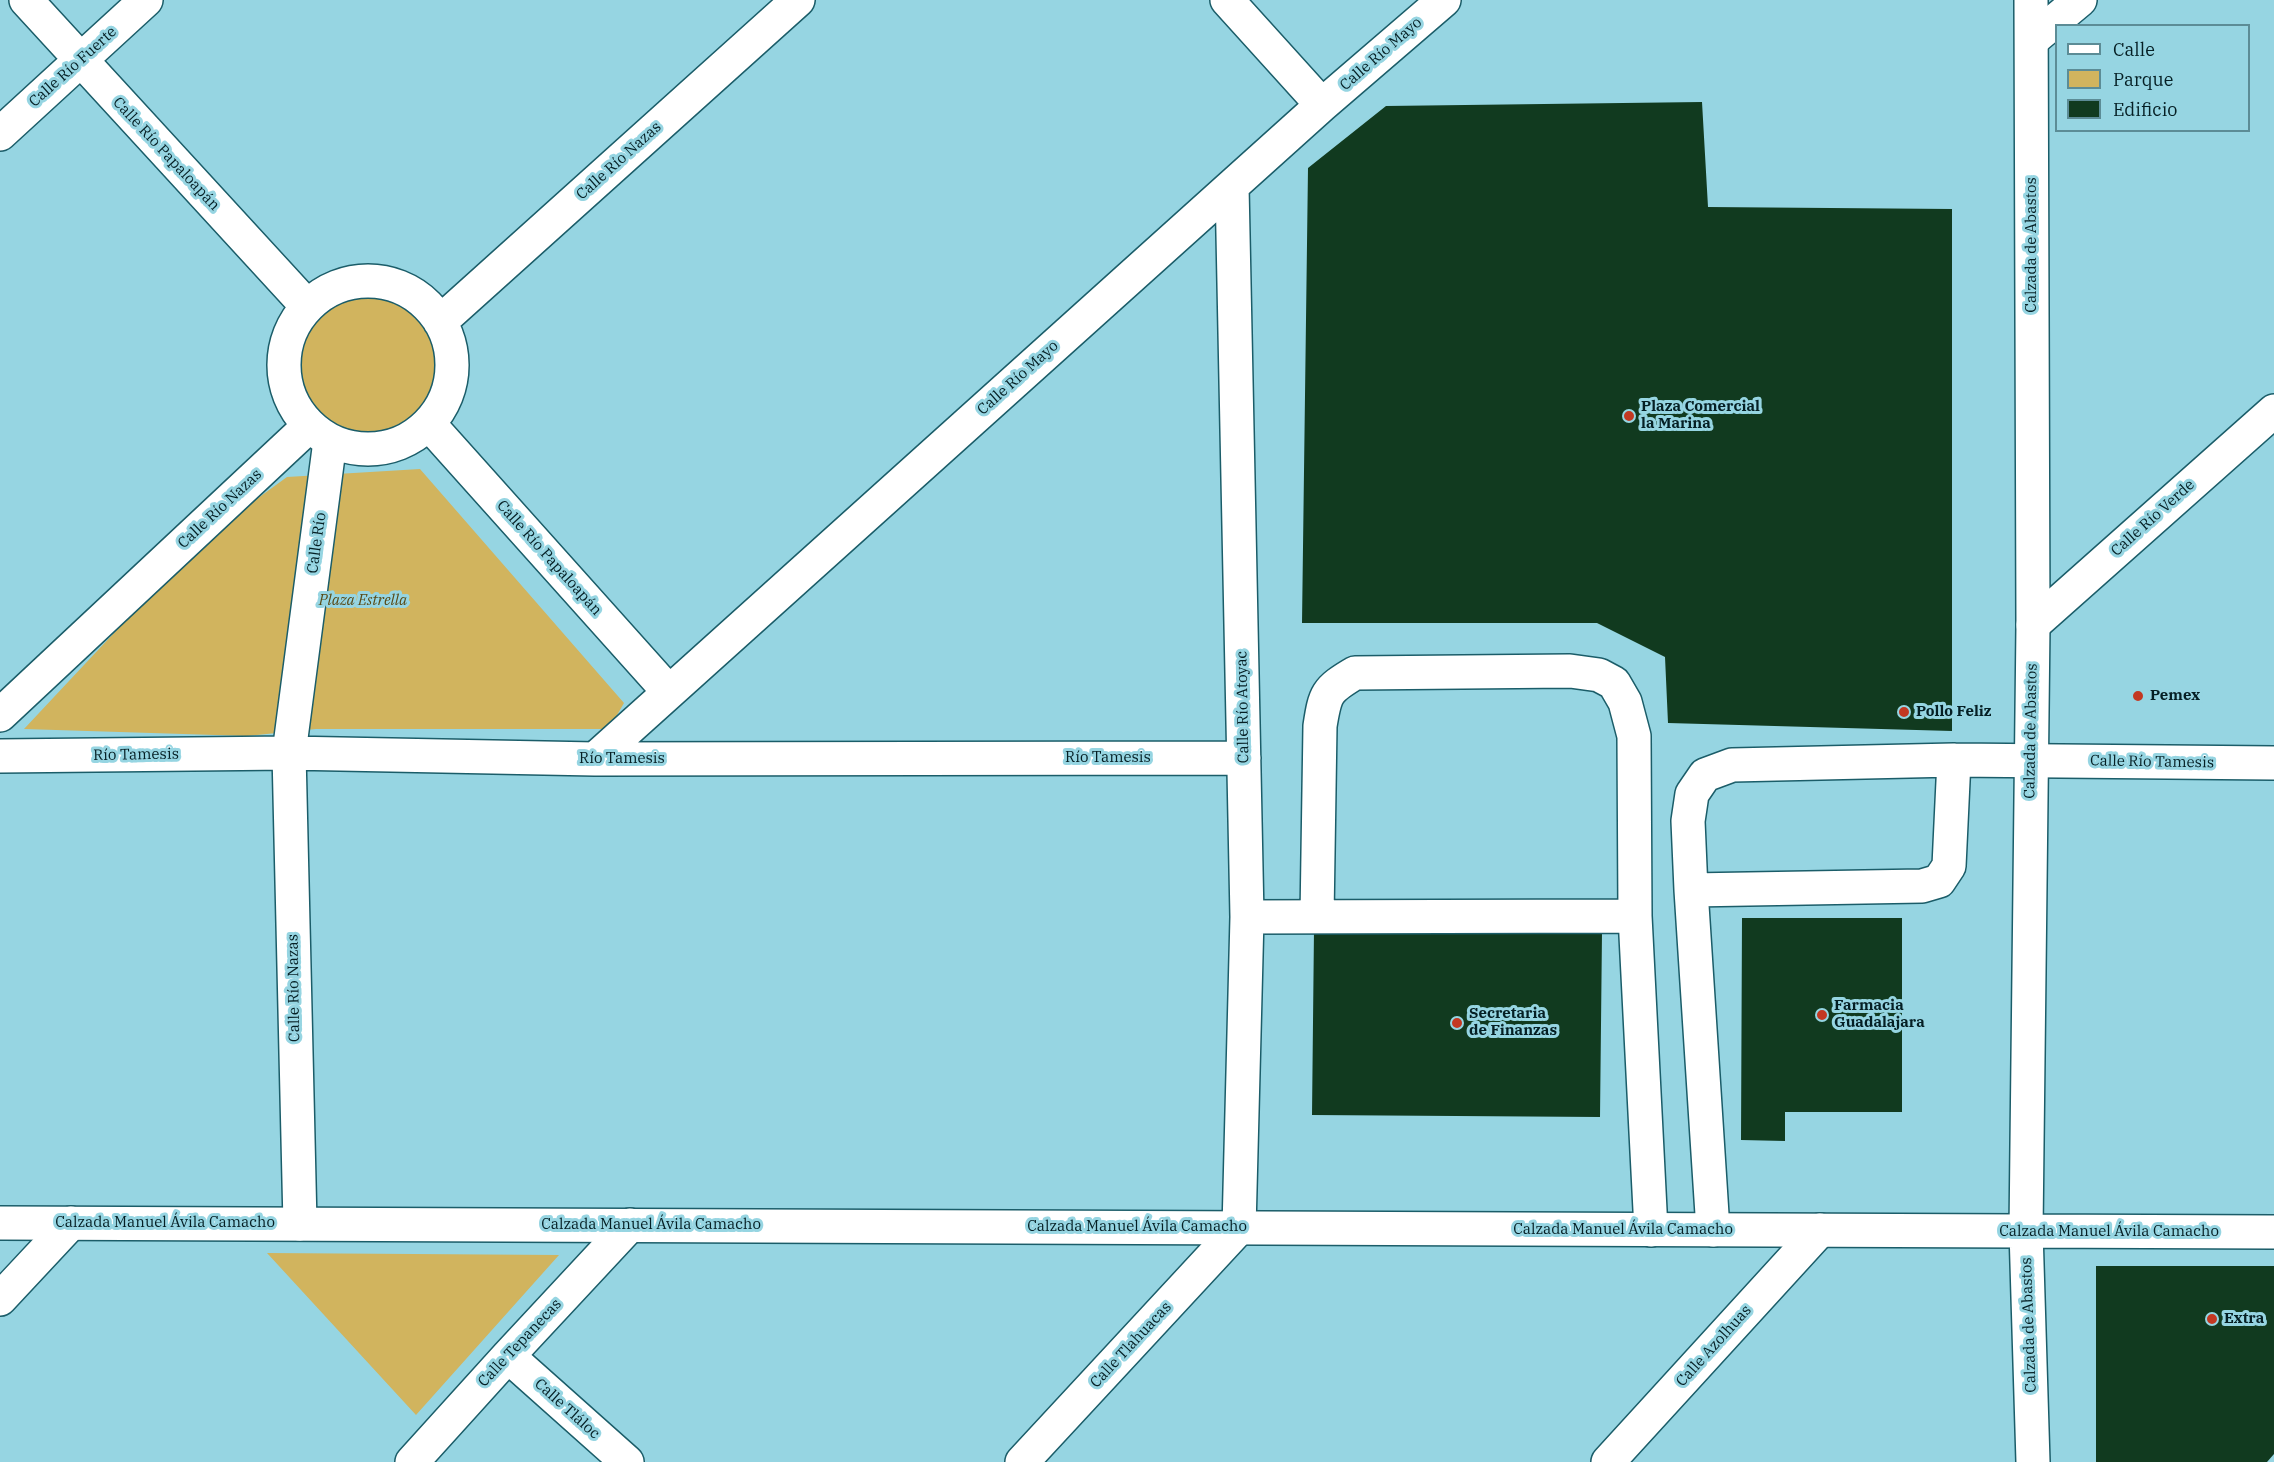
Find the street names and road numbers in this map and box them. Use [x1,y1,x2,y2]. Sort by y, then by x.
street label: Calle Río Mayo [1336,14,1426,94]
street label: Calle Río Fuerte [26,23,120,111]
street label: Calle Río Papaloapán [109,94,223,214]
street label: Calle Río Nazas [573,118,665,204]
street label: Calzada de Abastos [2023,177,2041,313]
street label: Calle Río Mayo [974,337,1062,419]
street label: Calle Río Nazas [174,466,266,552]
street label: Calle Río Verde [2108,476,2198,560]
street label: Calle Río Papaloapán [493,497,605,619]
street label: Calle Río [304,511,330,575]
street label: Calle Río Atoyac [1233,651,1253,763]
street label: Calzada de Abastos [2021,663,2041,799]
street label: Río Tamesis [93,745,179,765]
street label: Río Tamesis [1065,749,1151,767]
street label: Río Tamesis [579,750,665,768]
street label: Calle Río Tamesis [2090,752,2214,772]
street label: Calle Río Nazas [284,934,304,1042]
street label: Calzada Manuel Ávila Camacho [55,1214,275,1232]
street label: Calzada Manuel Ávila Camacho [541,1216,761,1234]
street label: Calzada Manuel Ávila Camacho [1027,1218,1247,1236]
street label: Calzada Manuel Ávila Camacho [1513,1221,1733,1239]
street label: Calzada Manuel Ávila Camacho [1999,1223,2219,1241]
street label: Calzada de Abastos [2018,1257,2040,1393]
street label: Calle Tepanecas [475,1295,565,1391]
street label: Calle Tlahuacas [1087,1298,1175,1392]
street label: Calle Azolhuas [1673,1302,1755,1390]
street label: Calle Tláloc [531,1375,603,1443]

